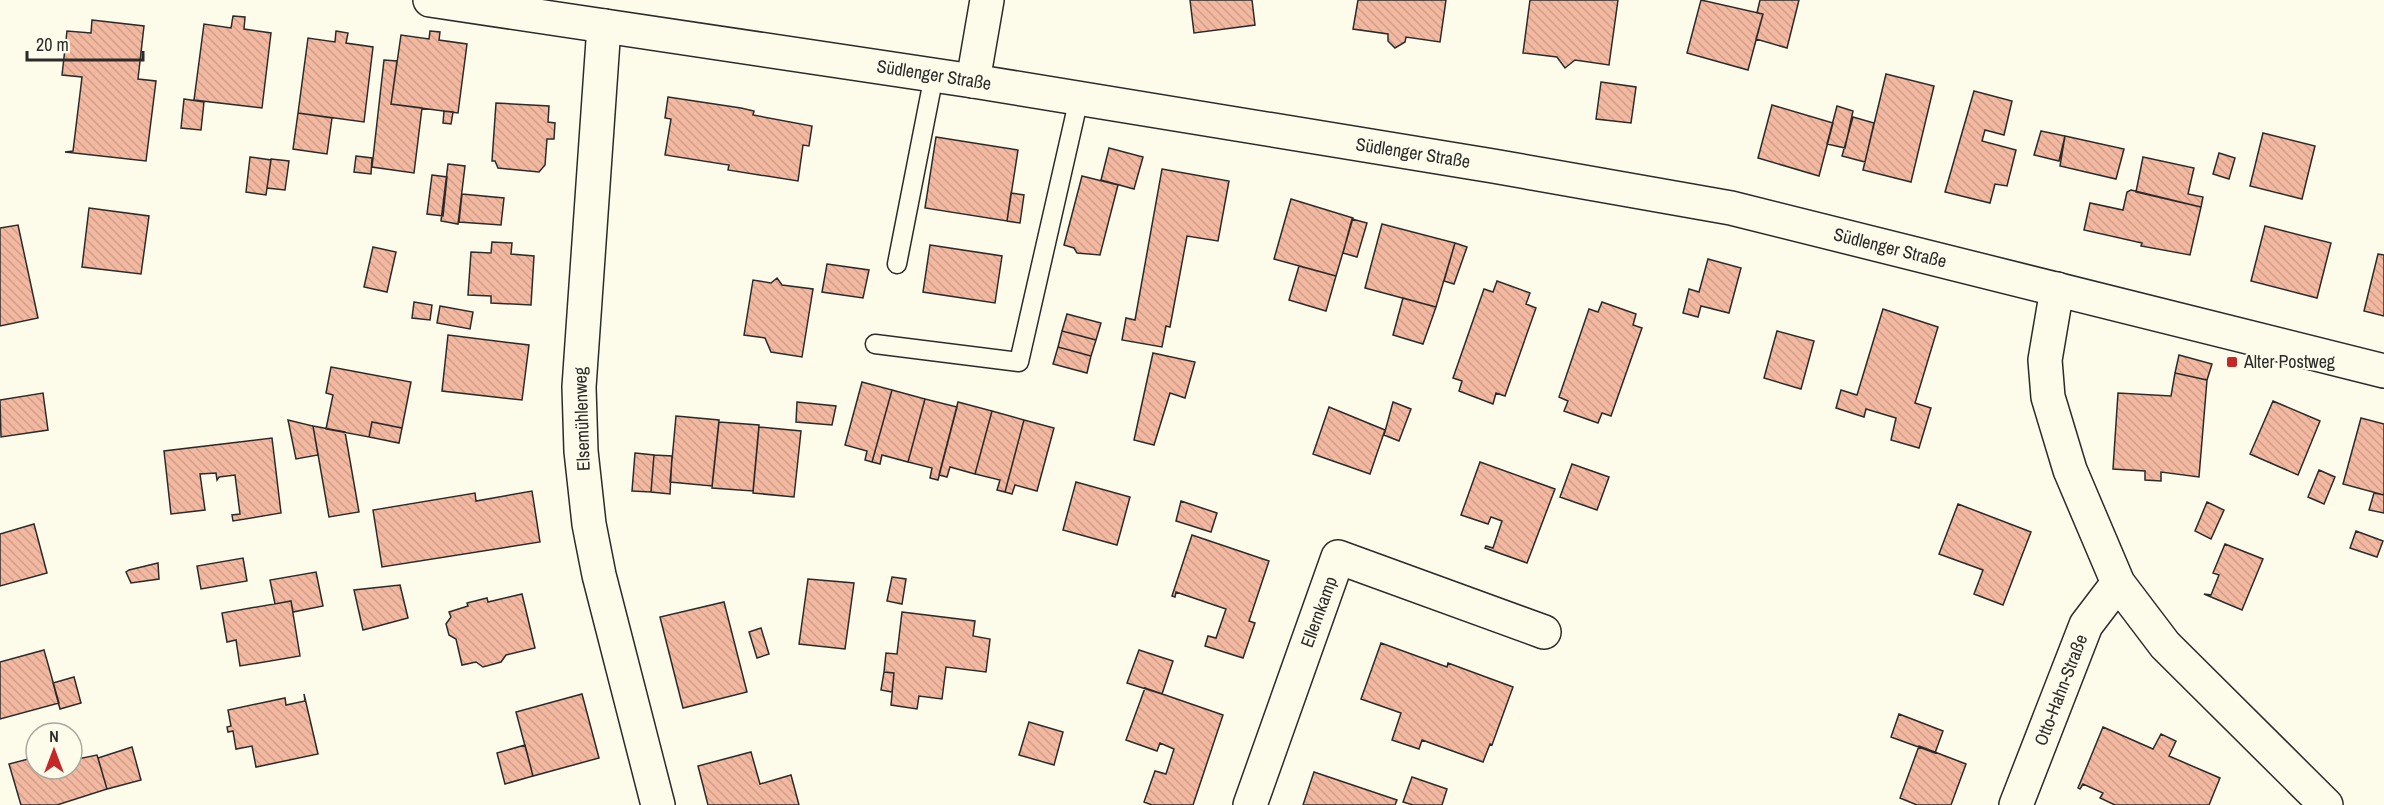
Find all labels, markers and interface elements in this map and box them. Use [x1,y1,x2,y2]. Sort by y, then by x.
scale bar [27,24,142,62]
text: 20 m [36,32,69,57]
street label: Südlenger Straße [875,53,993,96]
street label: Südlenger Straße [1354,131,1472,174]
street label: Südlenger Straße [1831,221,1949,274]
place label: Alter Postweg [2243,349,2336,374]
marker: Alter Postweg [2225,355,2239,369]
street label: Elsemühlenweg [567,366,596,472]
street label: Ellernkamp [1294,573,1343,651]
street label: Otto-Hahn-Straße [2028,631,2093,749]
north arrow [24,721,84,781]
text: N [49,725,59,747]

